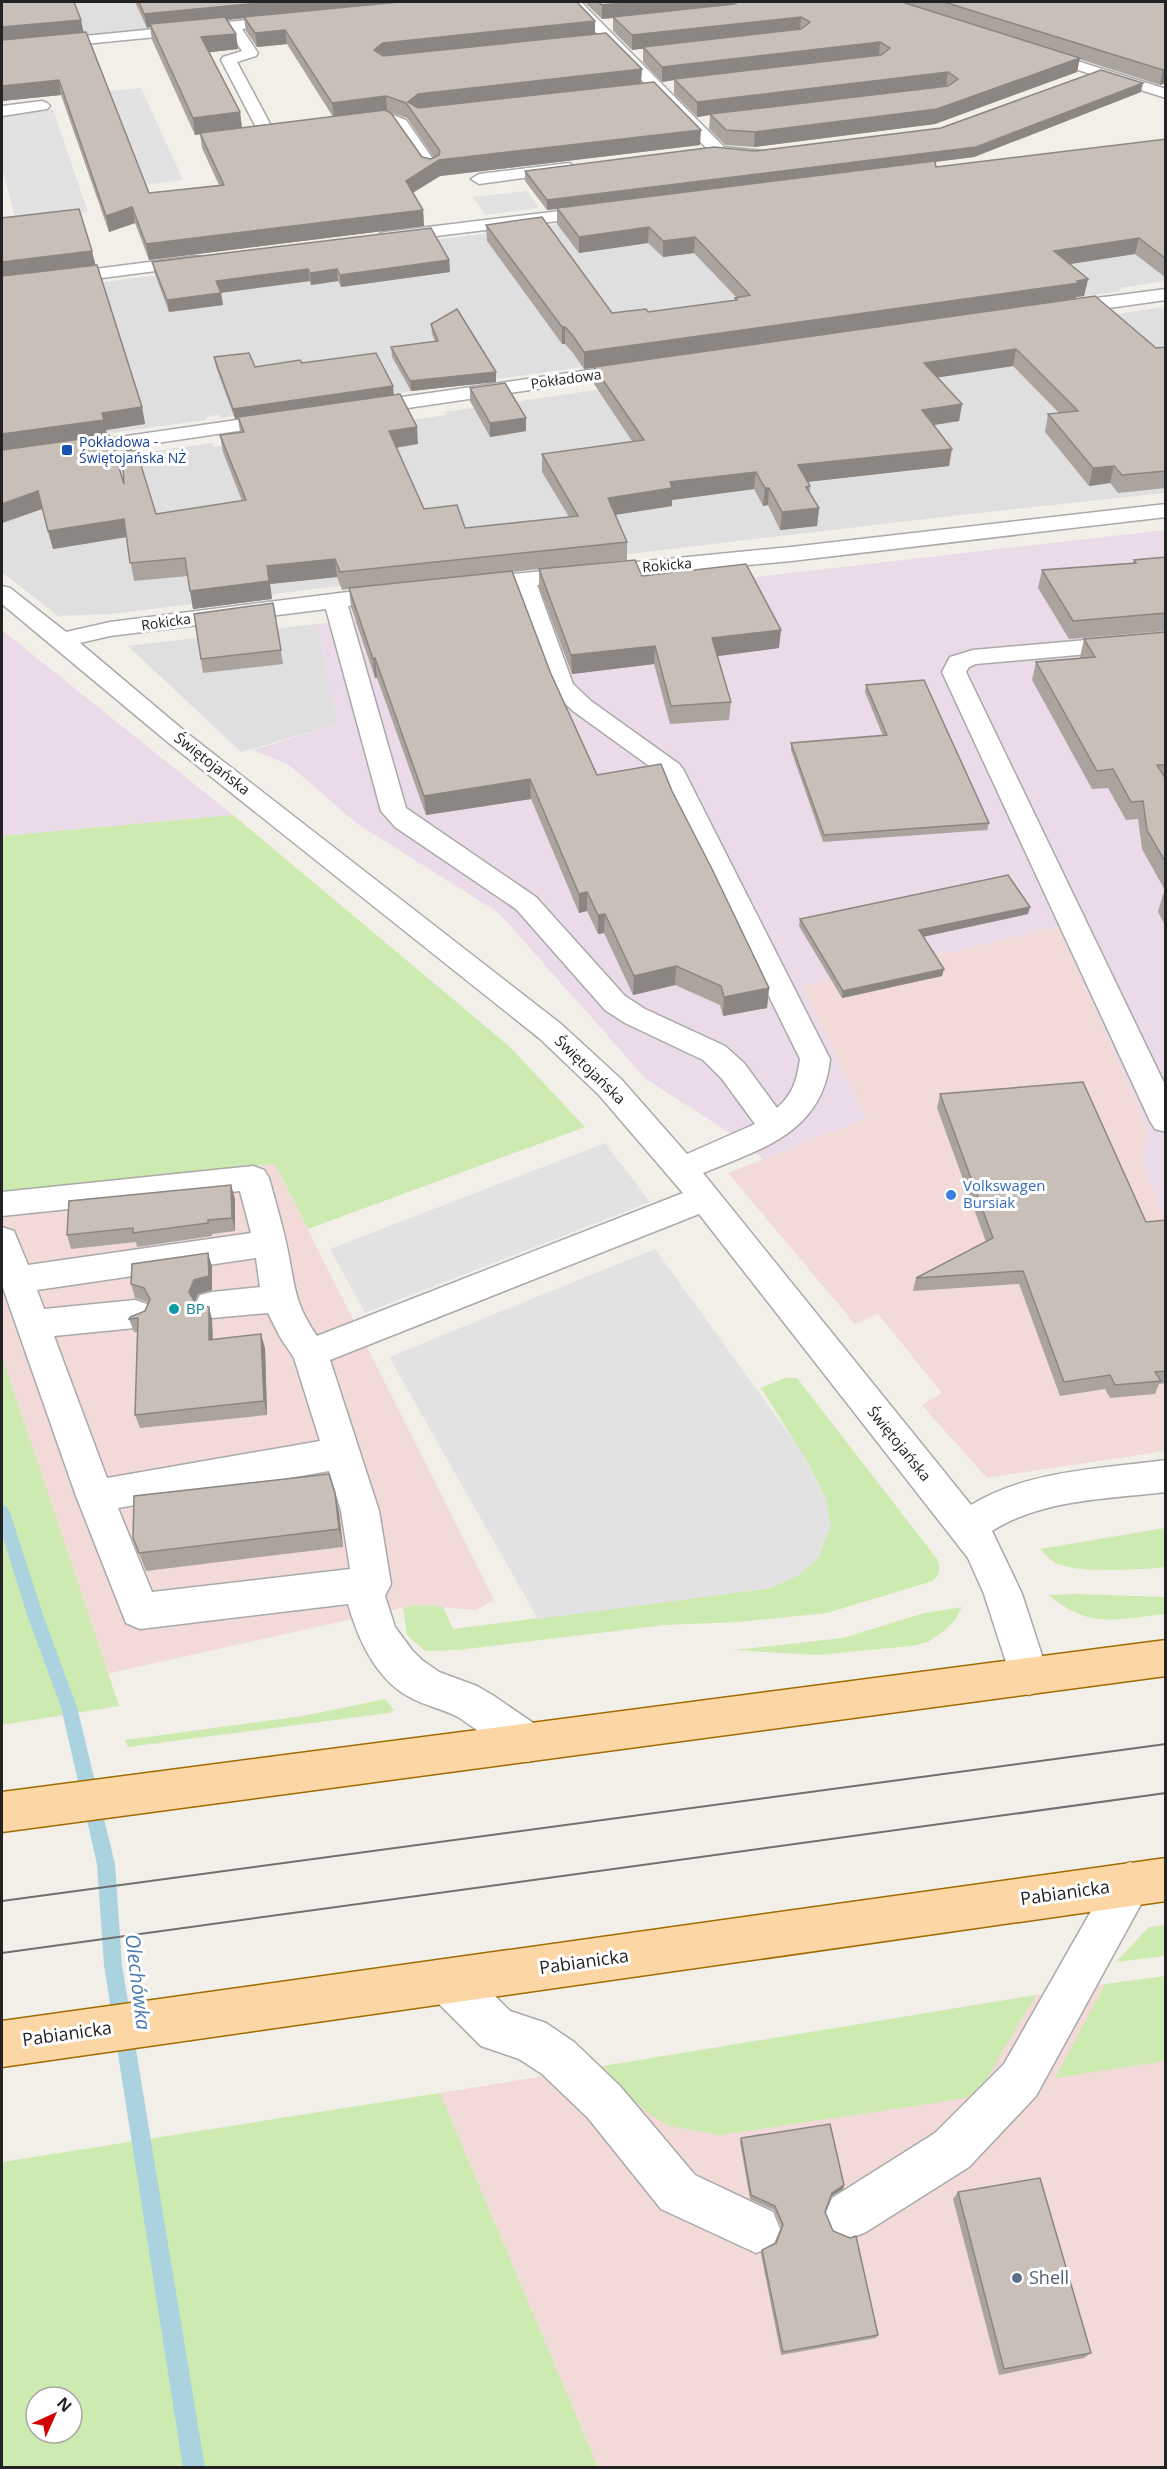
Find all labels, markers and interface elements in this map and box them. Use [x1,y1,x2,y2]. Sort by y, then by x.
street label: Pokładowa [529,364,602,393]
place label: Pokładowa - Świętojańska NŻ [79,432,186,467]
marker: Pokładowa - Świętojańska NŻ [60,443,74,457]
street label: Rokicka [641,553,693,576]
street label: Rokicka [140,609,192,634]
street label: Świętojańska [171,727,255,799]
street label: Świętojańska [551,1030,630,1108]
place label: Volkswagen Bursiak [963,1175,1046,1212]
marker: Volkswagen Bursiak [944,1188,958,1202]
place label: BP [186,1298,205,1318]
marker: BP [167,1302,181,1316]
street label: Świętojańska [863,1402,936,1485]
street label: Pabianicka [1019,1874,1111,1910]
water label: Olechówka [119,1932,158,2032]
street label: Pabianicka [538,1943,630,1979]
street label: Pabianicka [21,2015,113,2051]
place label: Shell [1029,2265,1069,2289]
marker: Shell [1010,2271,1024,2285]
north arrow [24,2385,84,2445]
text: N [52,2392,77,2417]

